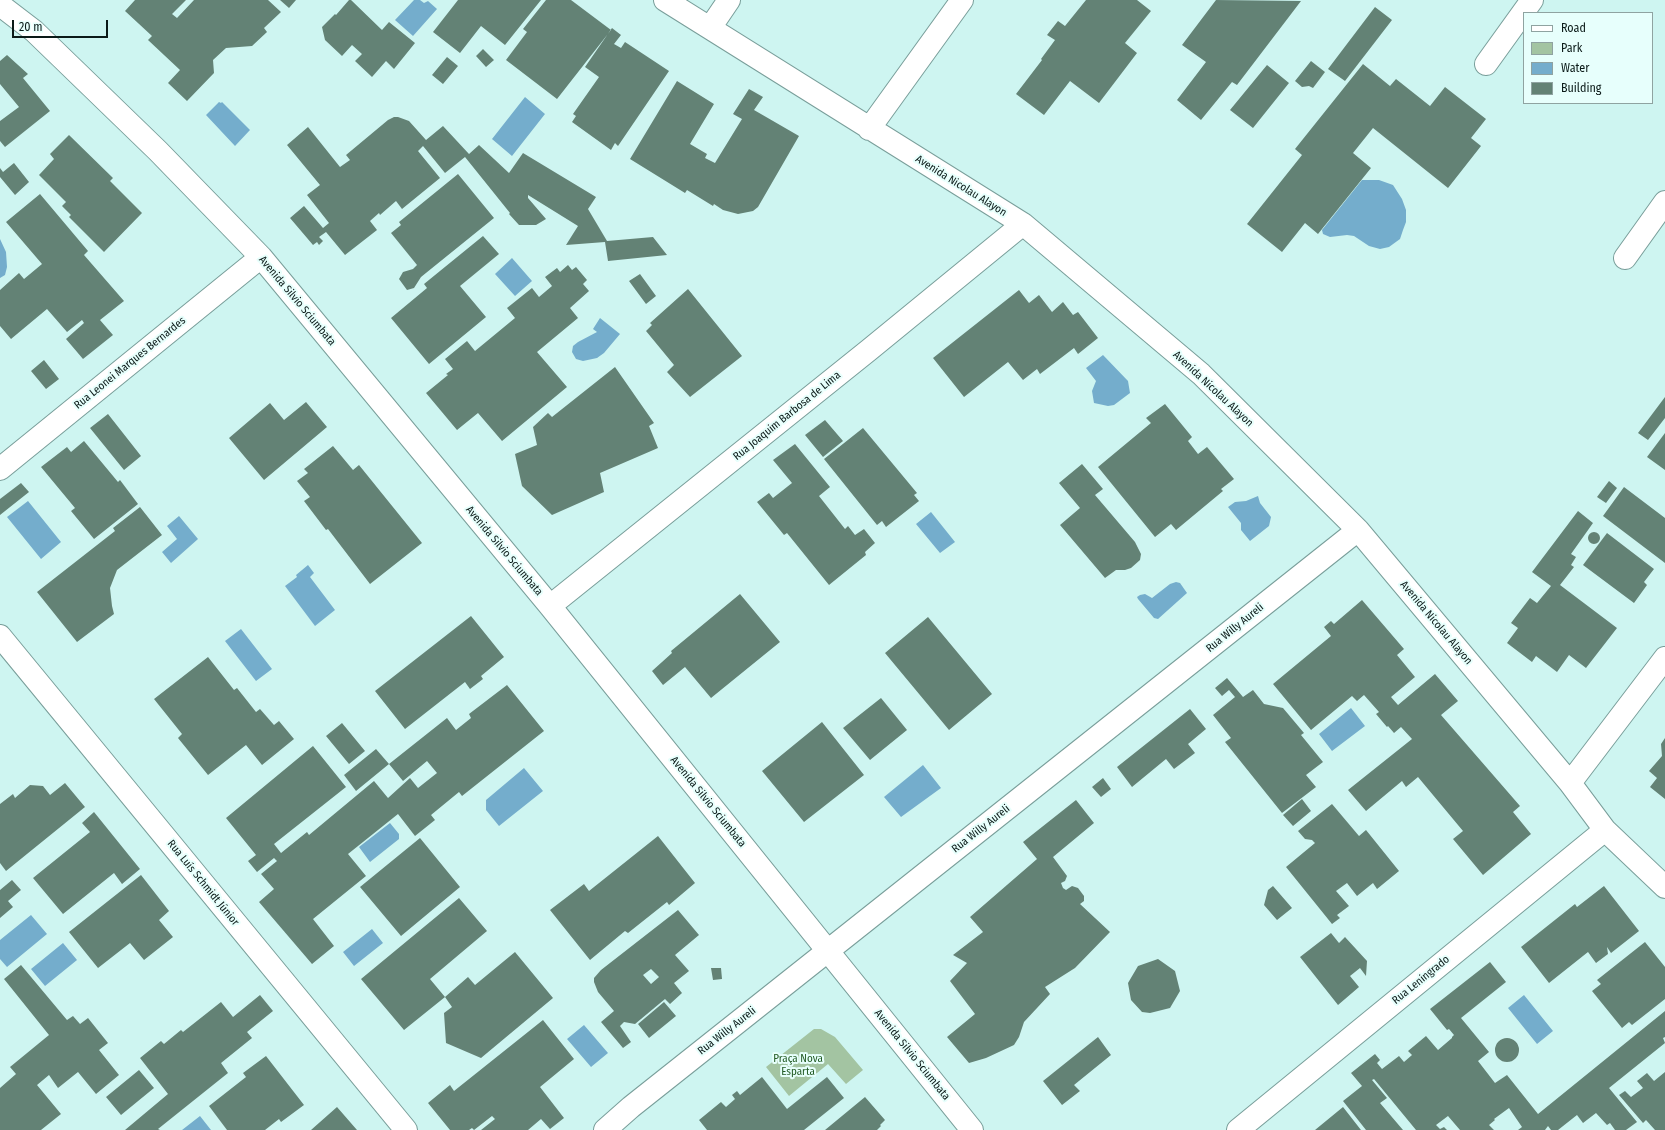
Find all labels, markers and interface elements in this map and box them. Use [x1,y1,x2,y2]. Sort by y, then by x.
scale bar [14,12,110,38]
legend [1523,12,1653,104]
text: 20 m [19,20,43,34]
text: Road [1561,21,1586,35]
text: Park [1561,41,1582,55]
text: Water [1561,61,1589,75]
text: Building [1561,81,1601,95]
street label: Avenida Nicolau Alayon [913,153,1009,219]
street label: Avenida Silvio Sciumbata [256,254,338,348]
street label: Rua Leonei Marques Bernardes [72,314,188,412]
street label: Avenida Nicolau Alayon [1170,348,1256,430]
street label: Rua Joaquim Barbosa de Lima [731,369,843,463]
street label: Avenida Silvio Sciumbata [463,504,545,598]
street label: Avenida Nicolau Alayon [1397,578,1475,668]
street label: Rua Willy Aureli [1204,601,1266,655]
street label: Avenida Silvio Sciumbata [667,754,749,850]
street label: Rua Willy Aureli [949,802,1013,856]
street label: Rua Luís Schmidt Júnior [164,837,242,929]
street label: Rua Leningrado [1390,953,1452,1007]
street label: Rua Willy Aureli [695,1004,759,1058]
street label: Avenida Silvio Sciumbata [871,1007,953,1103]
park label: Praça Nova Esparta [773,1052,823,1078]

